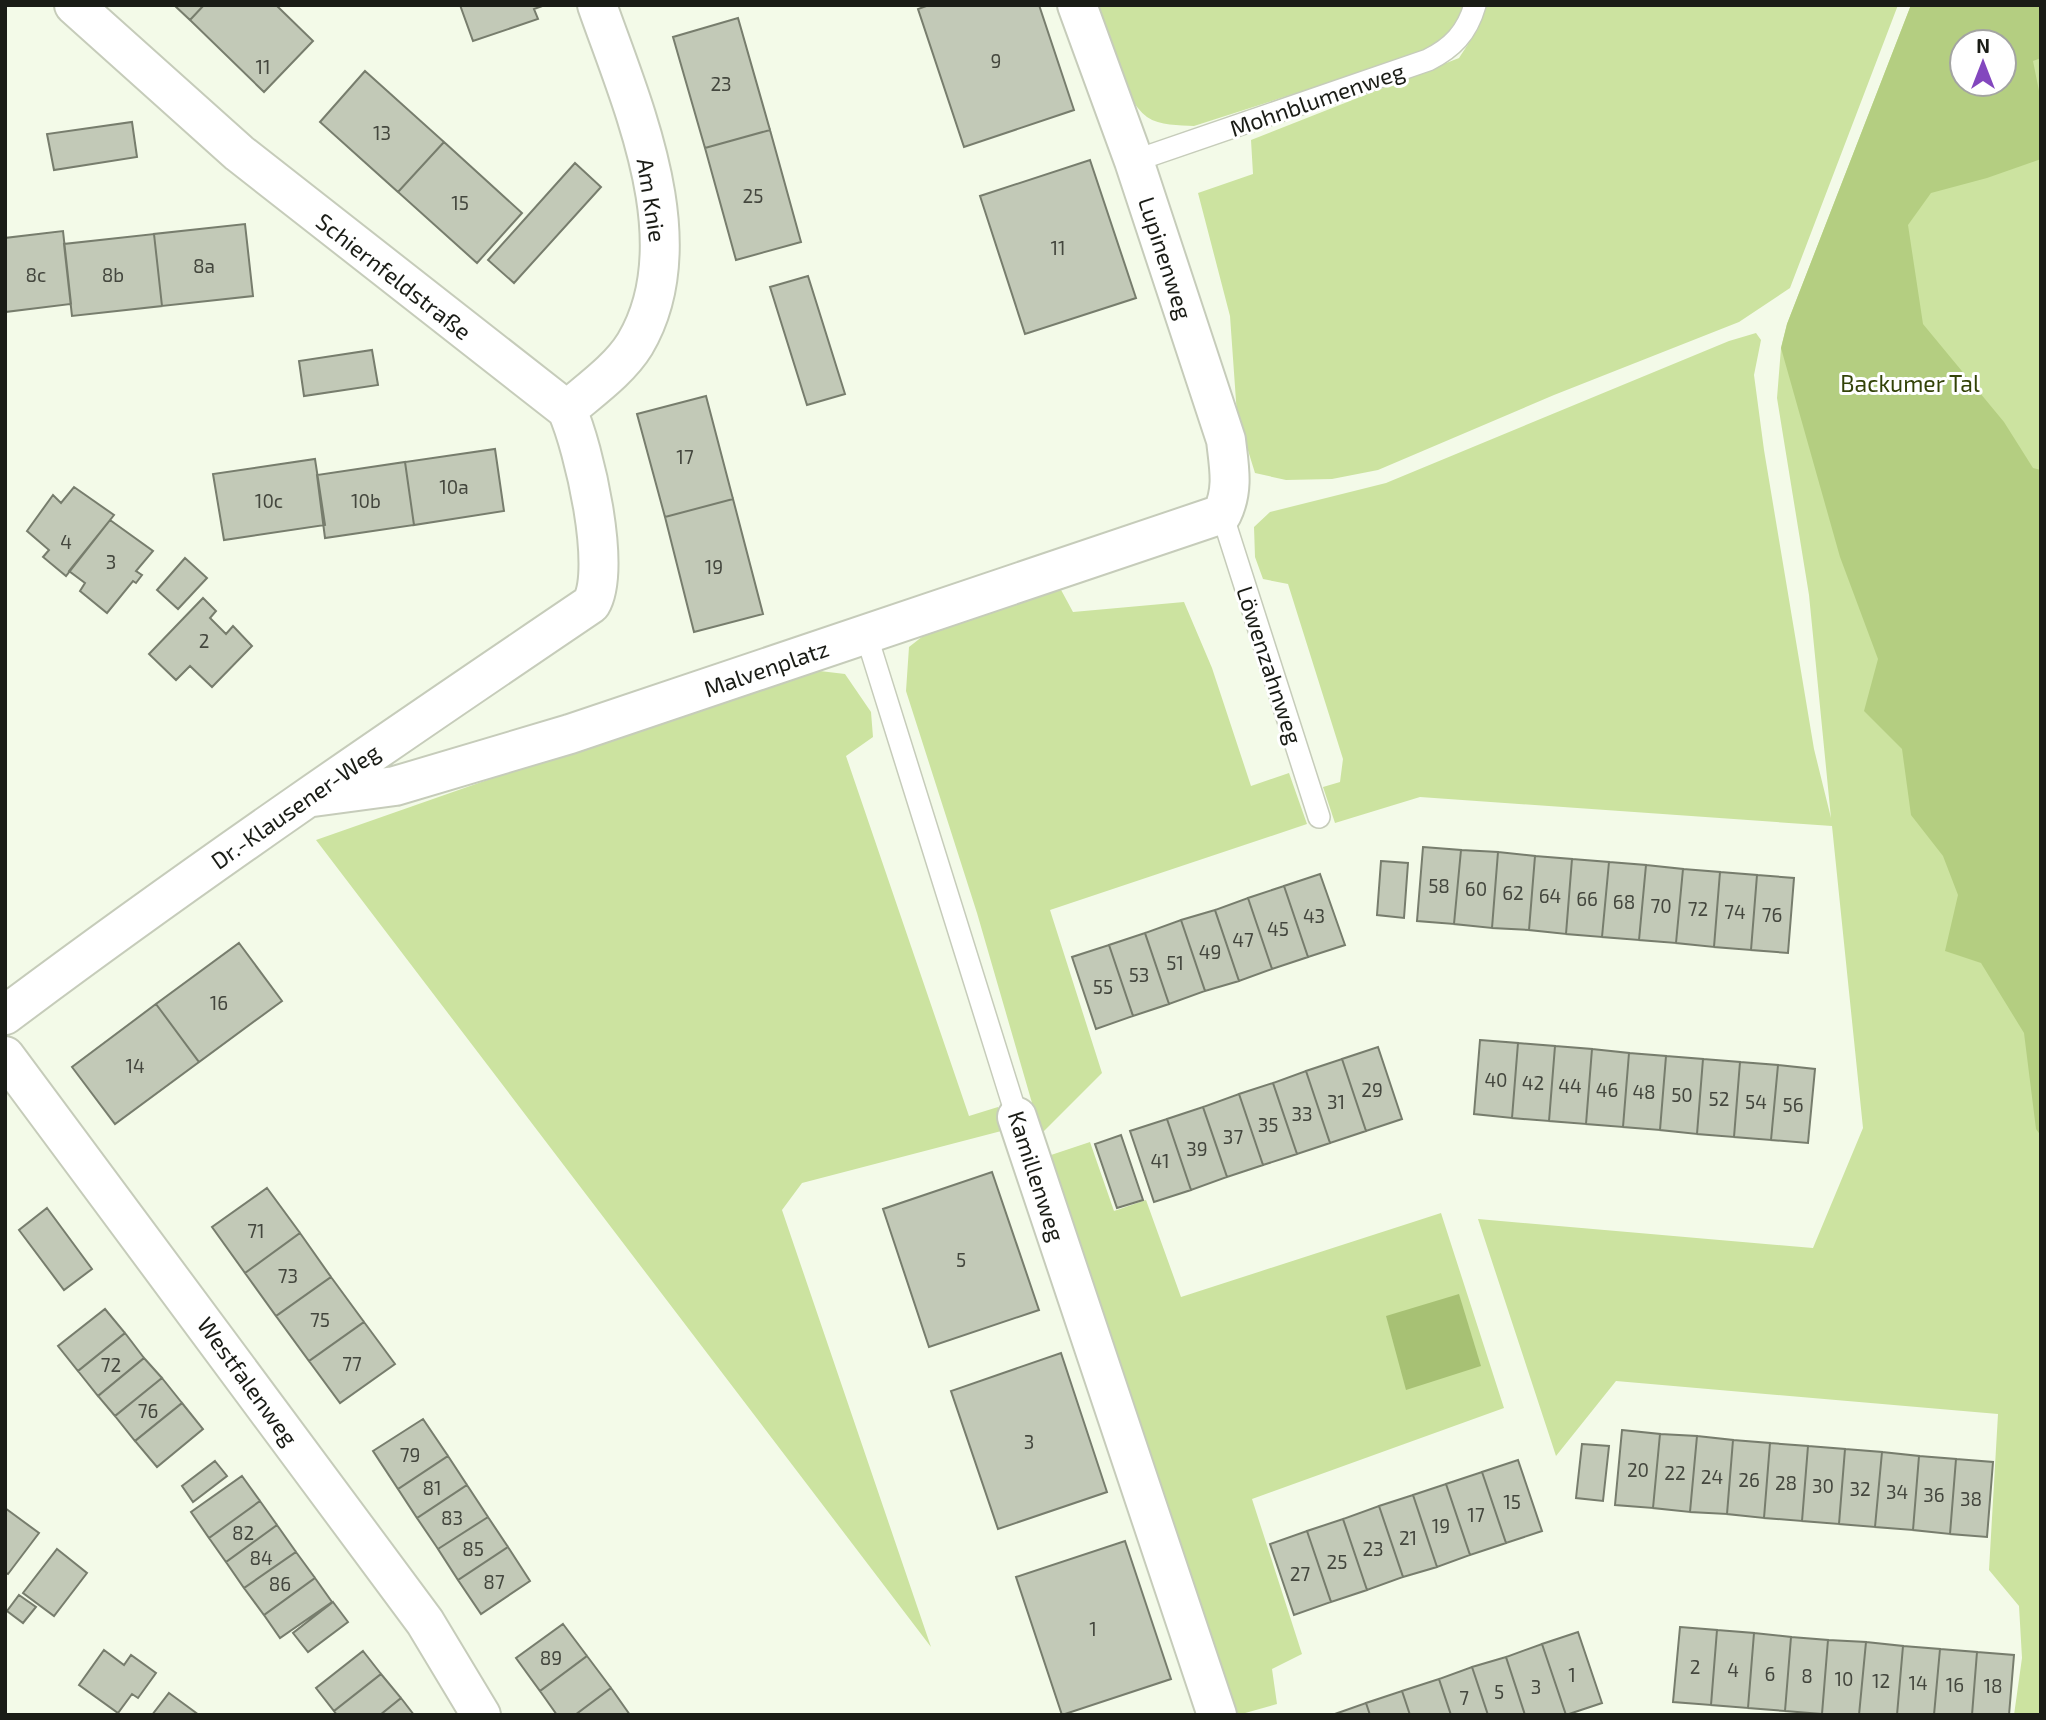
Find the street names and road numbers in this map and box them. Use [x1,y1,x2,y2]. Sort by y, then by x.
street label: Mohnblumenweg [1226,56,1408,142]
street label: Am Knie [632,156,672,244]
street label: Lupinenweg [1133,193,1199,323]
street label: Schiernfeldstraße [311,207,477,345]
street label: Löwenzahnweg [1231,582,1309,748]
street label: Malvenplatz [700,634,832,702]
street label: Dr.-Klausener-Weg [205,737,385,875]
street label: Kamillenweg [1003,1107,1071,1245]
street label: Westfalenweg [192,1311,304,1451]

